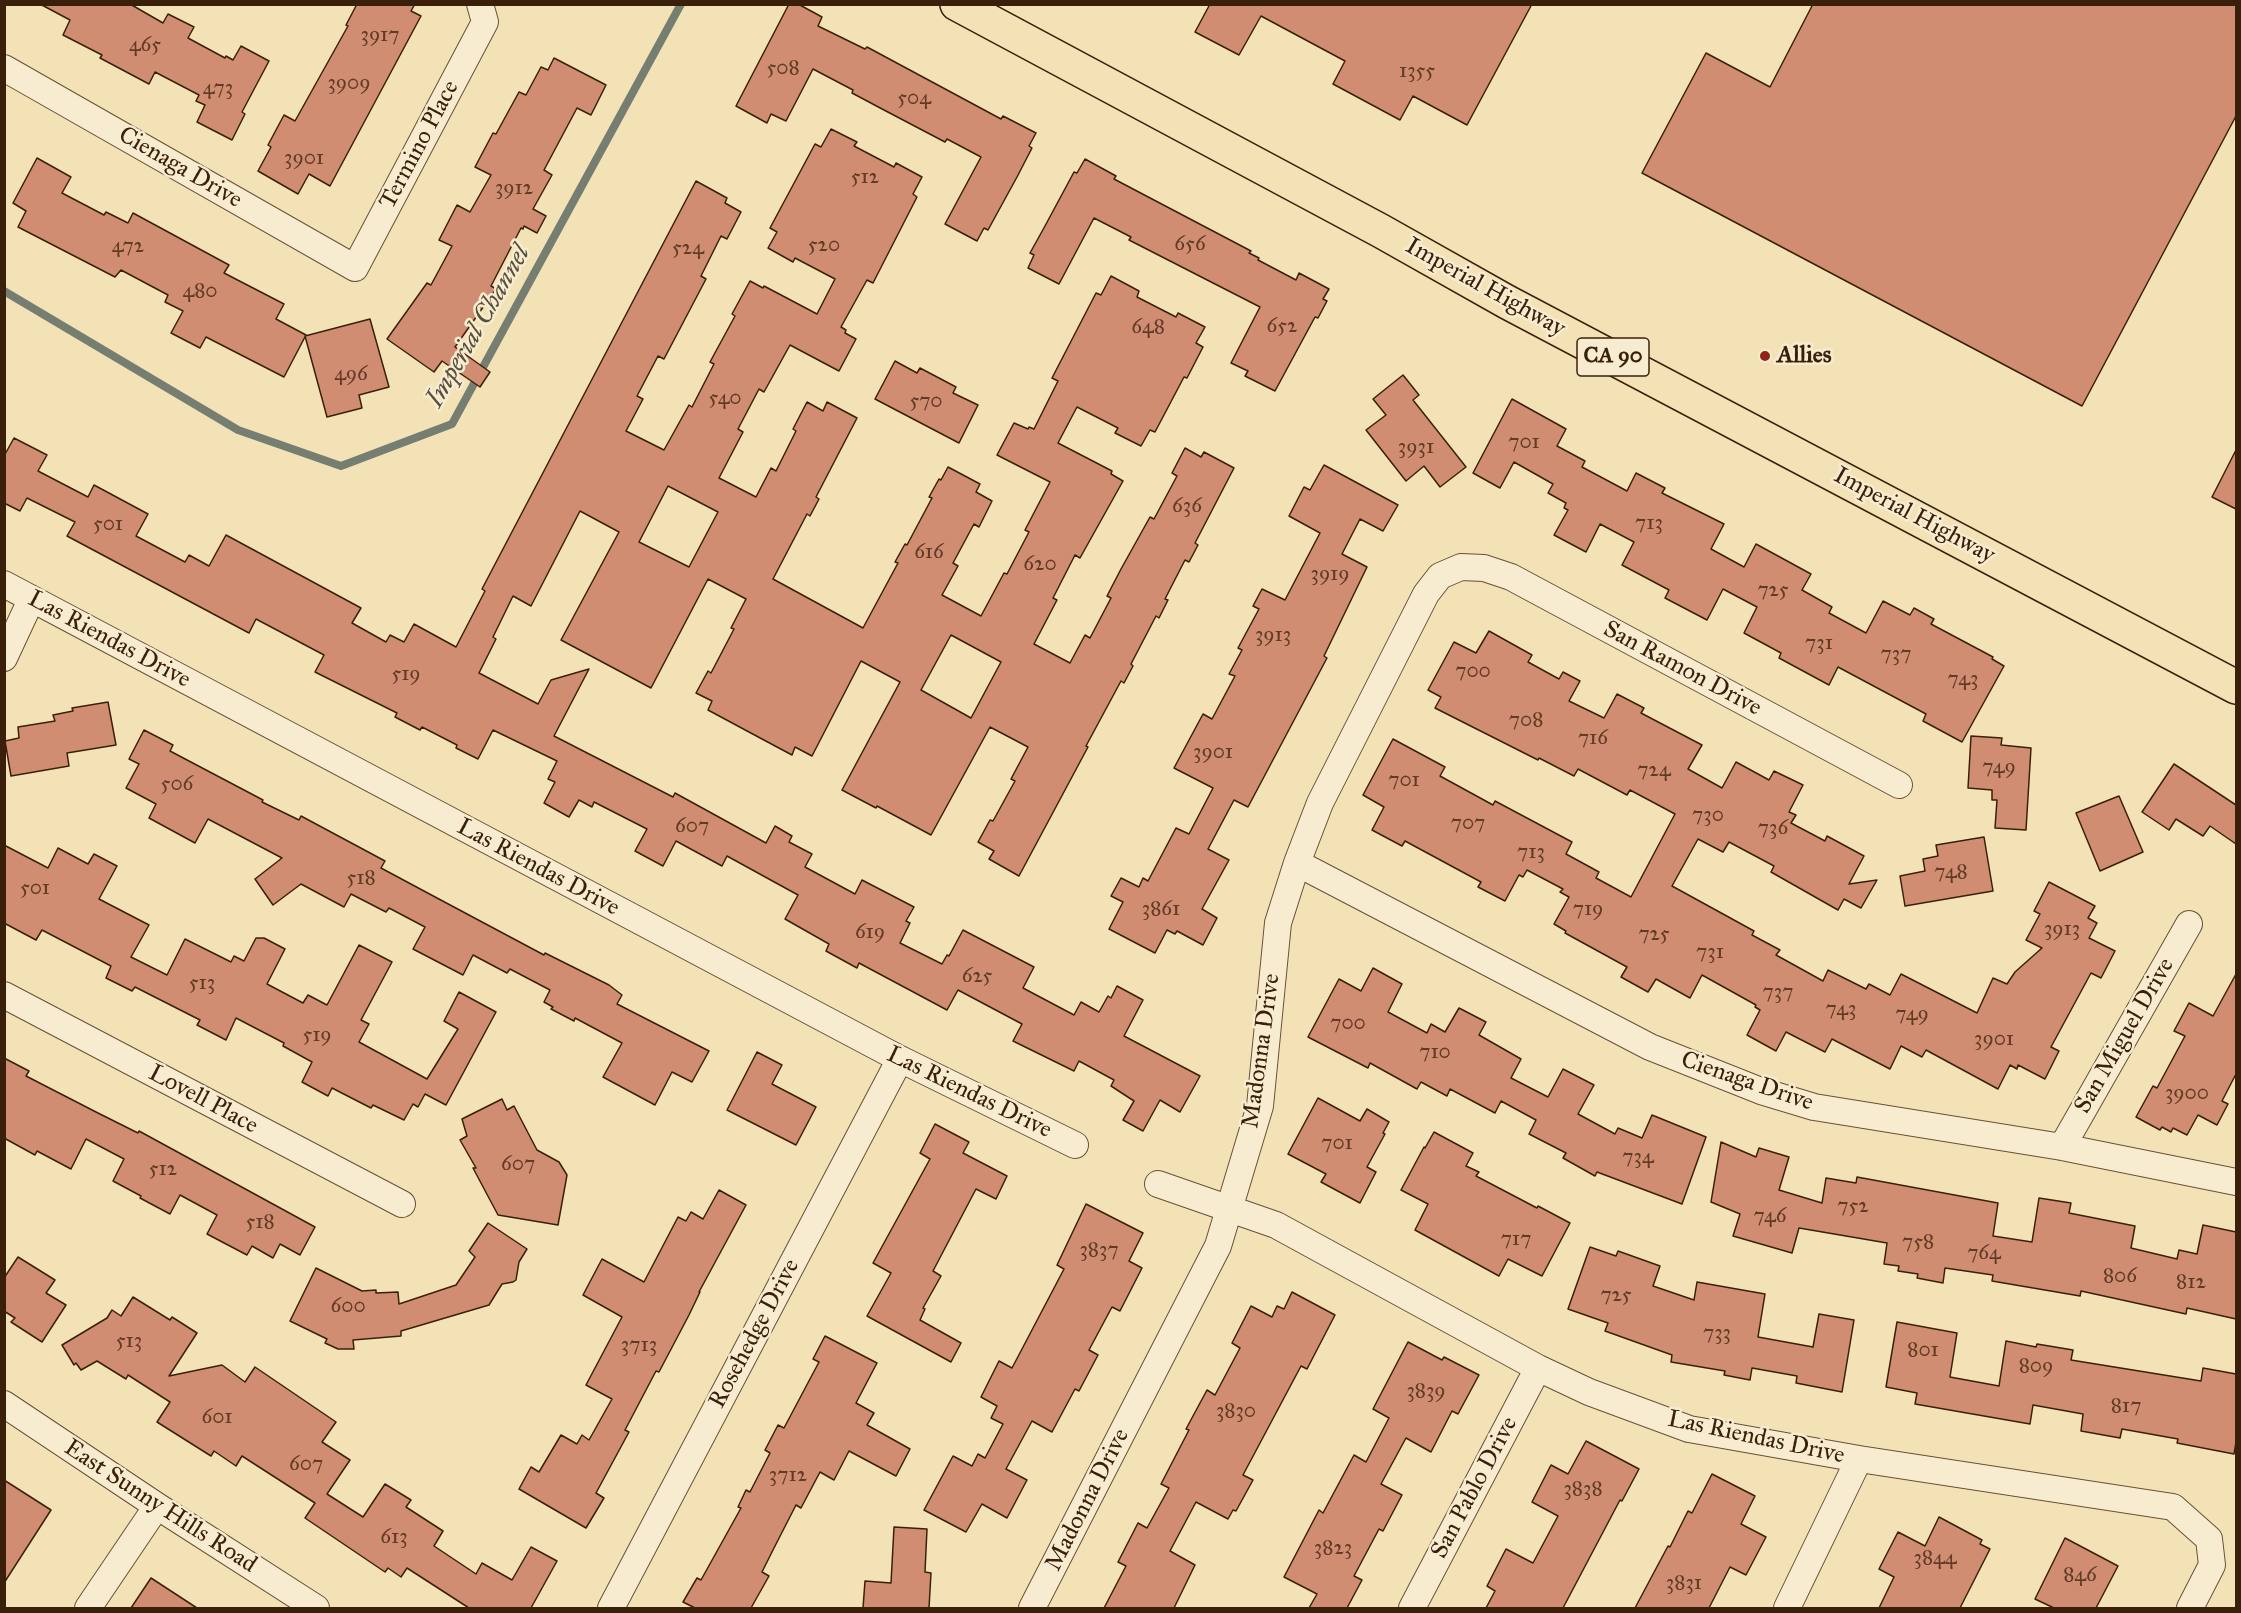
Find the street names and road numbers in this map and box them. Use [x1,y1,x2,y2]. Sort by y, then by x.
street label: Termino Place [374,76,466,214]
street label: Cienaga Drive [113,121,247,215]
street label: Imperial Highway [1400,232,1570,344]
road number: CA 90 [1577,338,1649,376]
street label: Imperial Highway [1829,461,1999,571]
street label: Las Riendas Drive [23,585,195,695]
street label: San Ramon Drive [1598,615,1766,723]
street label: Las Riendas Drive [452,813,624,923]
street label: San Miguel Drive [2069,953,2181,1119]
street label: Madonna Drive [1237,972,1287,1130]
street label: Las Riendas Drive [882,1041,1056,1145]
street label: Cienaga Drive [1677,1046,1817,1118]
street label: Lovell Place [143,1059,263,1141]
street label: Rosehedge Drive [704,1254,806,1414]
street label: Las Riendas Drive [1665,1405,1847,1471]
street label: San Pablo Drive [1426,1412,1524,1564]
street label: Madonna Drive [1040,1424,1136,1576]
street label: East Sunny Hills Road [58,1434,262,1580]

